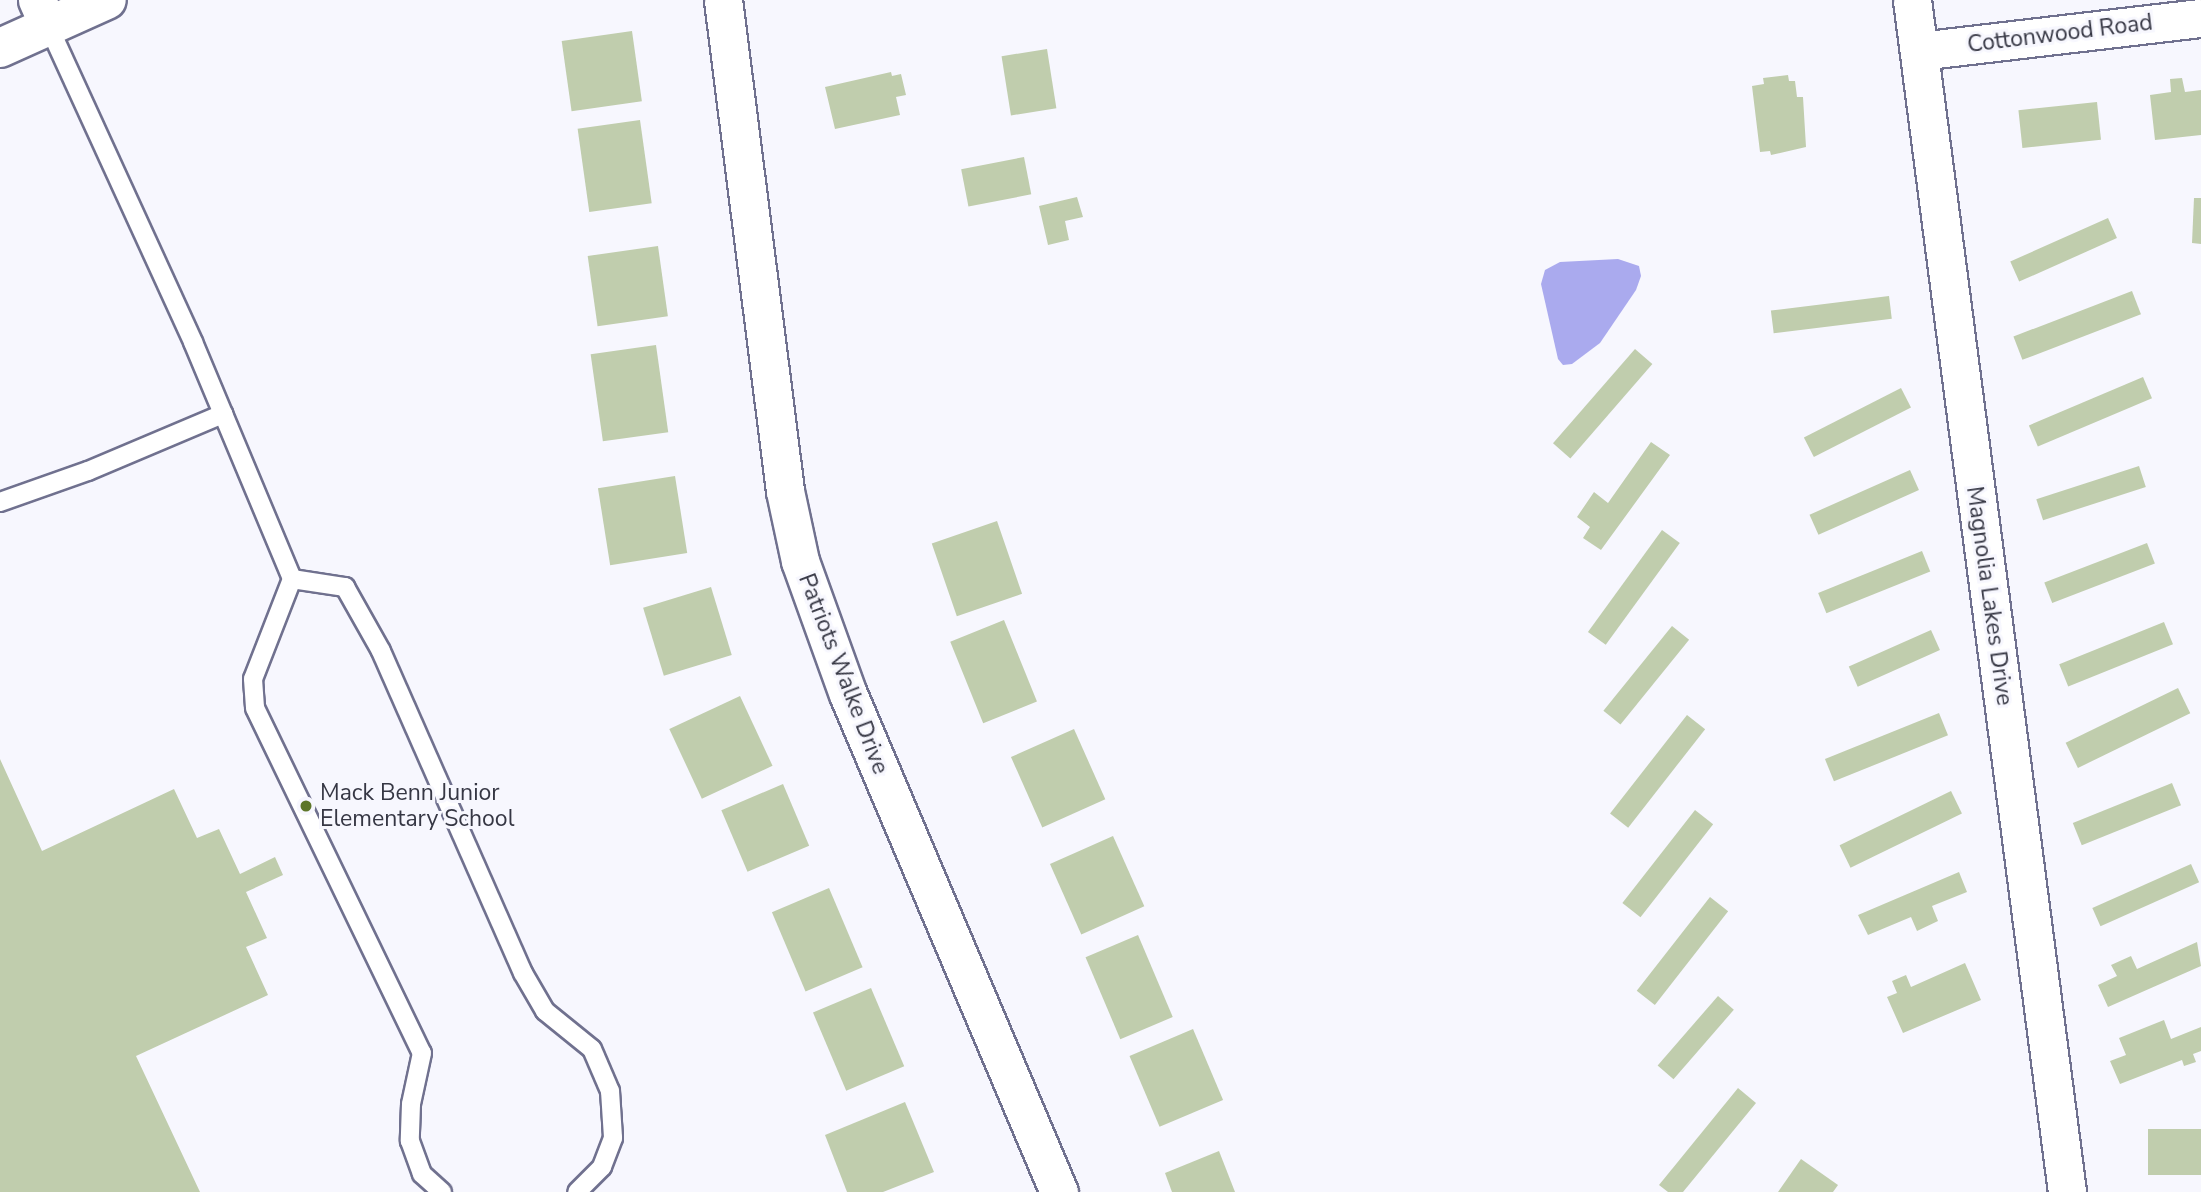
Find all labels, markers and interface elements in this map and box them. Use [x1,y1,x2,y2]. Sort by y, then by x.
street label: Cottonwood Road [1966,9,2154,59]
street label: Magnolia Lakes Drive [1960,485,2018,707]
street label: Patriots Walke Drive [792,570,894,778]
place label: Mack Benn Junior Elementary School [320,779,514,833]
marker: Mack Benn Junior Elementary School [298,798,314,814]

